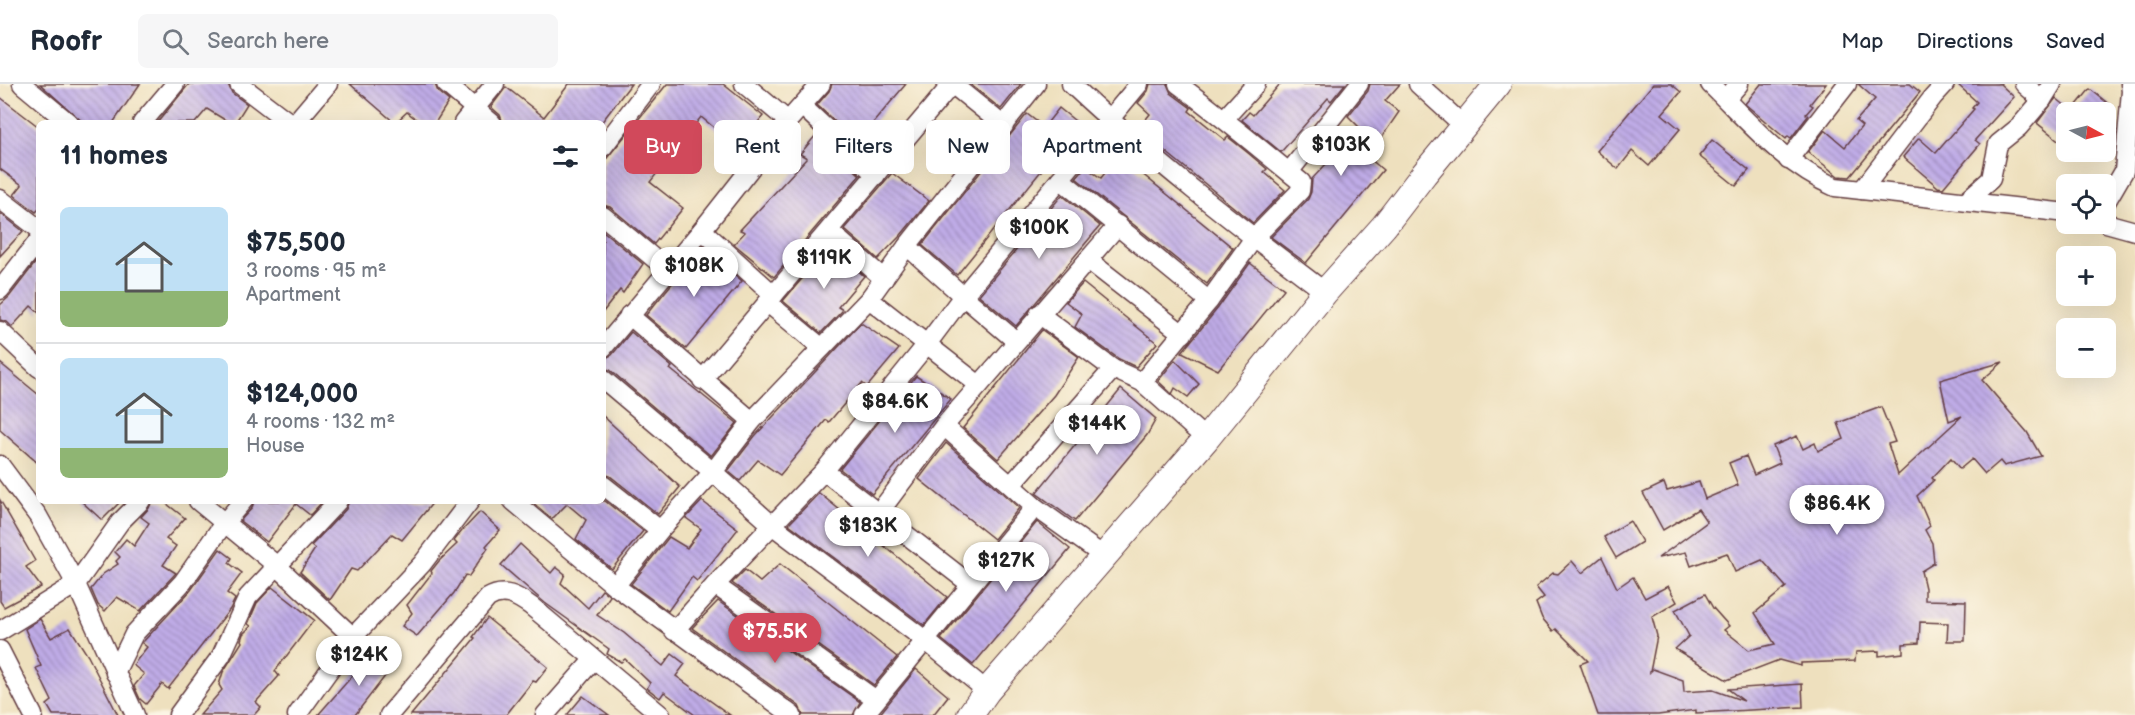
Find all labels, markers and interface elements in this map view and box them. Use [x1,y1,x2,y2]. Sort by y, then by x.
search box [138,14,558,68]
text: Roofr [30,25,102,58]
icon: search [159,25,192,58]
text: Search here [207,28,329,55]
text: Map [1841,29,1884,54]
text: Directions [1917,29,2013,54]
text: Saved [2046,29,2105,54]
north arrow [2056,102,2116,162]
map controls [2056,102,2116,378]
chip: Buy [624,120,702,174]
chip: Rent [714,120,801,174]
chip: Filters [813,120,914,174]
chip: New [926,120,1010,174]
chip: Apartment [1022,120,1163,174]
pin: $103K [1299,126,1383,177]
text: $103K [1311,133,1371,157]
icon: filters [549,140,582,173]
text: 11 homes [60,141,168,172]
button: locate [2056,174,2116,234]
pin: $100K [997,209,1081,260]
text: $100K [1009,216,1069,240]
text: $75,500 [246,228,346,259]
icon: home [108,231,180,303]
pin: $119K [782,239,866,290]
text: $119K [796,246,852,270]
button: + [2056,246,2116,306]
pin: $108K [652,247,736,298]
text: $108K [664,254,724,278]
text: 3 rooms · 95 m² [246,259,386,283]
text: Apartment [246,283,341,307]
button: − [2056,318,2116,378]
text: $124,000 [246,379,358,410]
icon: home [108,382,180,454]
pin: $84.6K [846,383,944,434]
text: $84.6K [861,390,929,414]
pin: $144K [1055,405,1139,456]
text: 4 rooms · 132 m² [246,410,395,434]
text: $144K [1068,412,1126,436]
text: House [246,434,305,458]
pin: $86.4K [1788,485,1886,536]
text: $86.4K [1803,492,1871,516]
pin: $183K [826,507,910,558]
text: $183K [839,514,897,538]
pin: $127K [964,542,1048,593]
text: $127K [977,549,1035,573]
pin: $75.5K [726,613,824,664]
text: $75.5K [742,620,808,644]
pin: $124K [317,636,401,687]
text: $124K [330,643,388,667]

